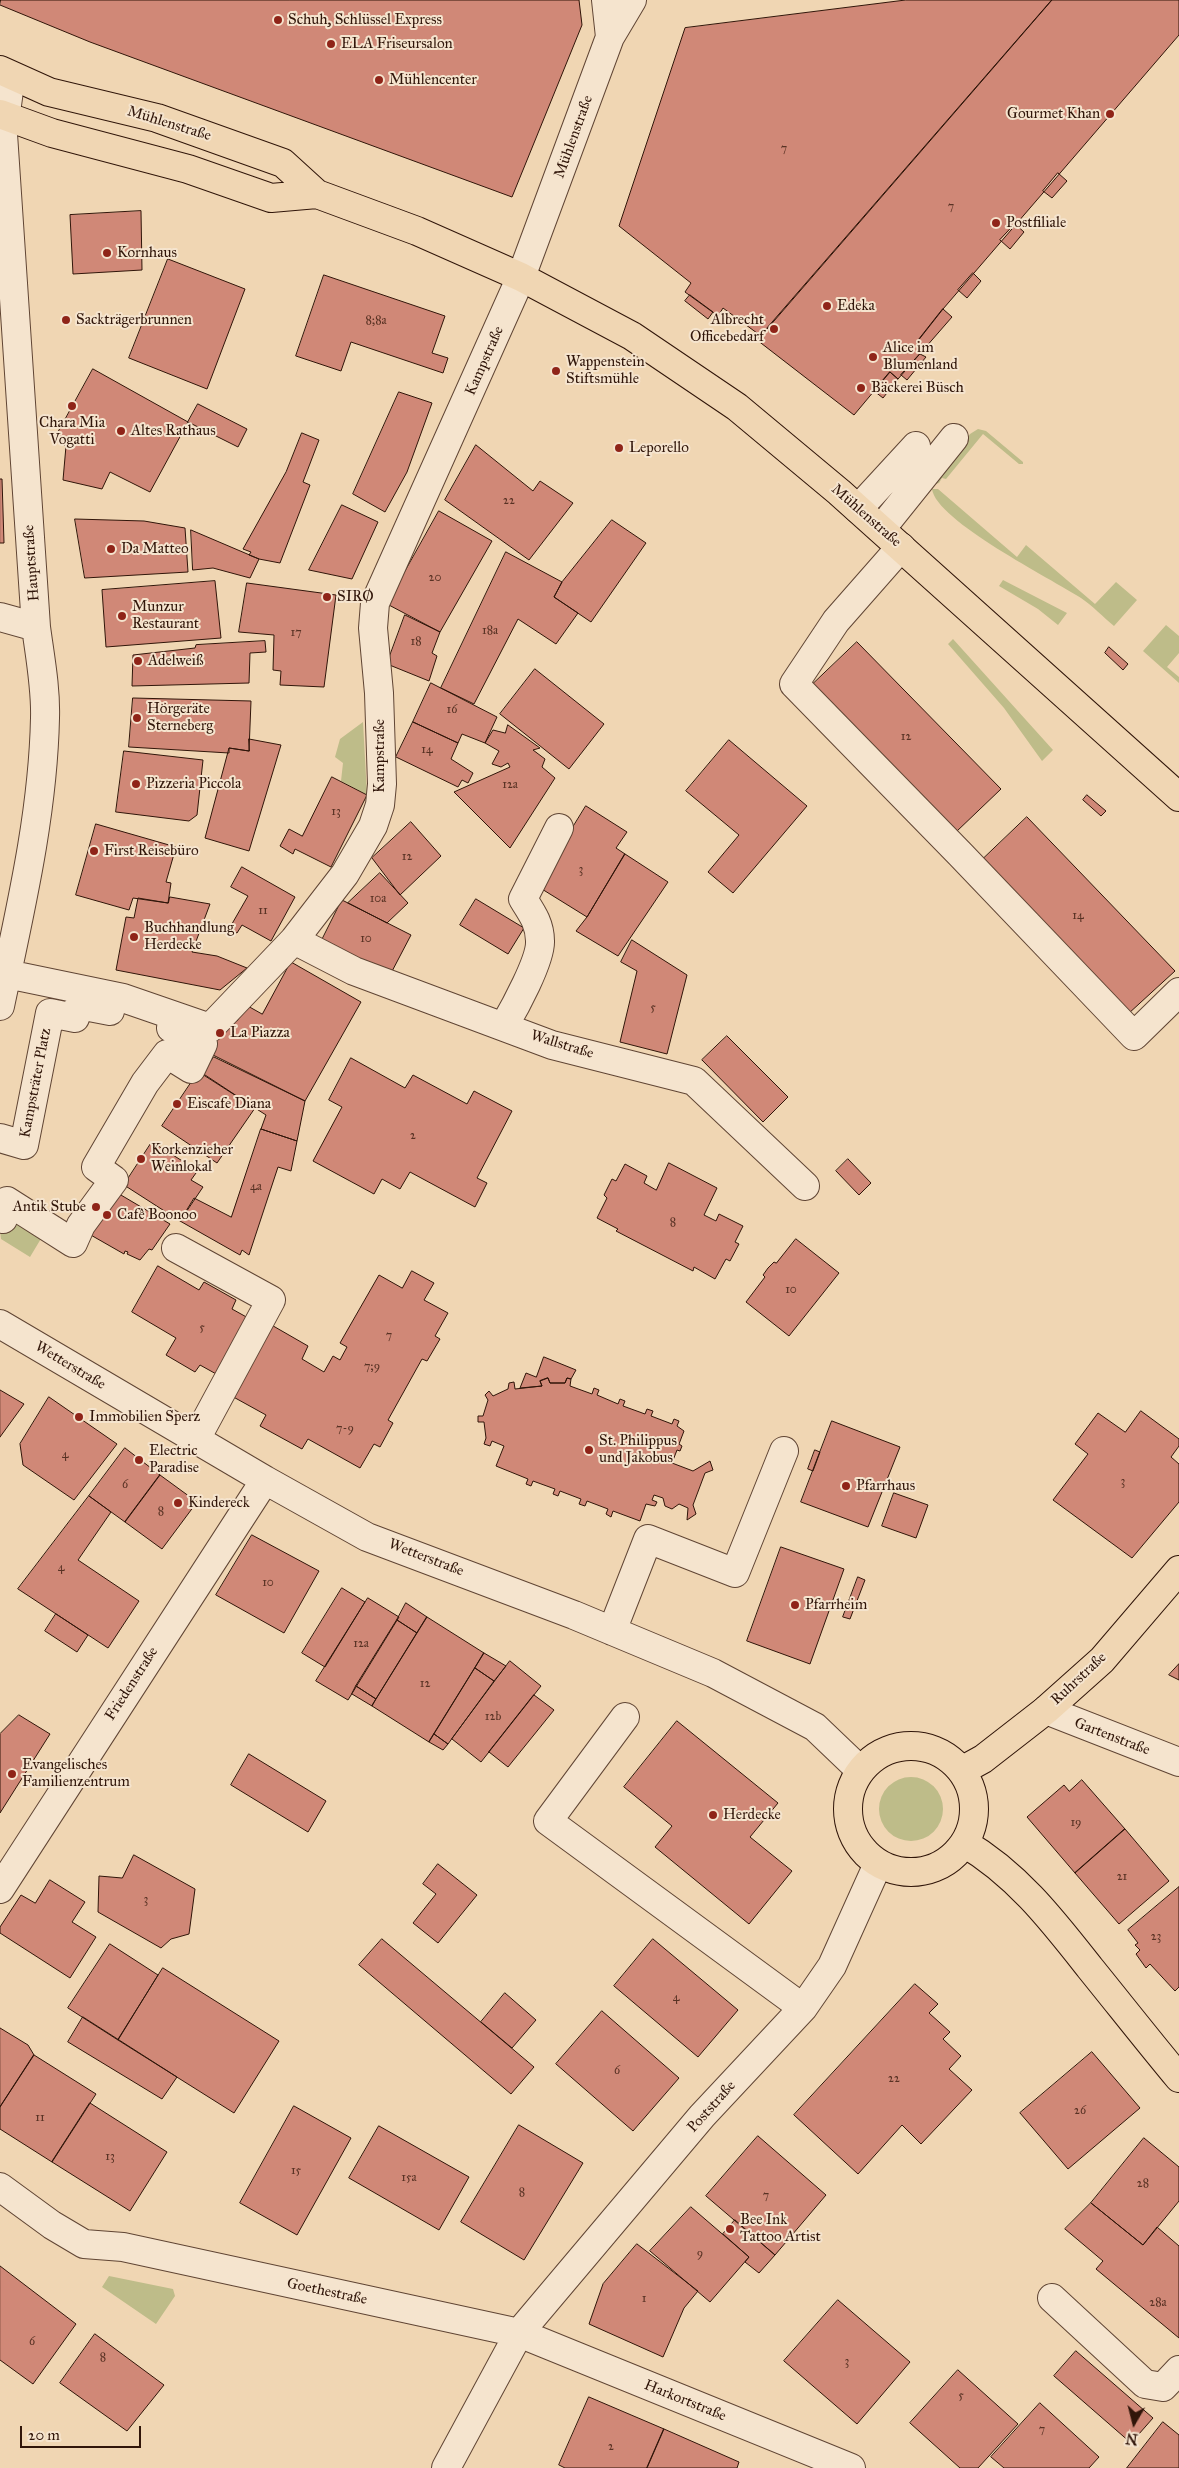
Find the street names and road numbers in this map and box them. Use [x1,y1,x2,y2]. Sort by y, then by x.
street label: Mühlenstraße [551,93,597,181]
street label: Mühlenstraße [125,103,213,145]
street label: Kampstraße [462,324,508,398]
street label: Mühlenstraße [827,481,905,551]
street label: Hauptstraße [20,524,44,602]
street label: Kampstraße [371,719,389,793]
street label: Kampsträter Platz [17,1027,55,1139]
street label: Wallstraße [528,1027,596,1063]
street label: Wetterstraße [31,1338,109,1394]
street label: Wetterstraße [386,1535,466,1581]
street label: Friedenstraße [102,1644,162,1724]
street label: Ruhrstraße [1048,1649,1110,1709]
street label: Gartenstraße [1072,1714,1152,1760]
street label: Poststraße [684,2077,740,2137]
street label: Goethestraße [285,2275,369,2309]
street label: Harkortstraße [641,2376,729,2426]

